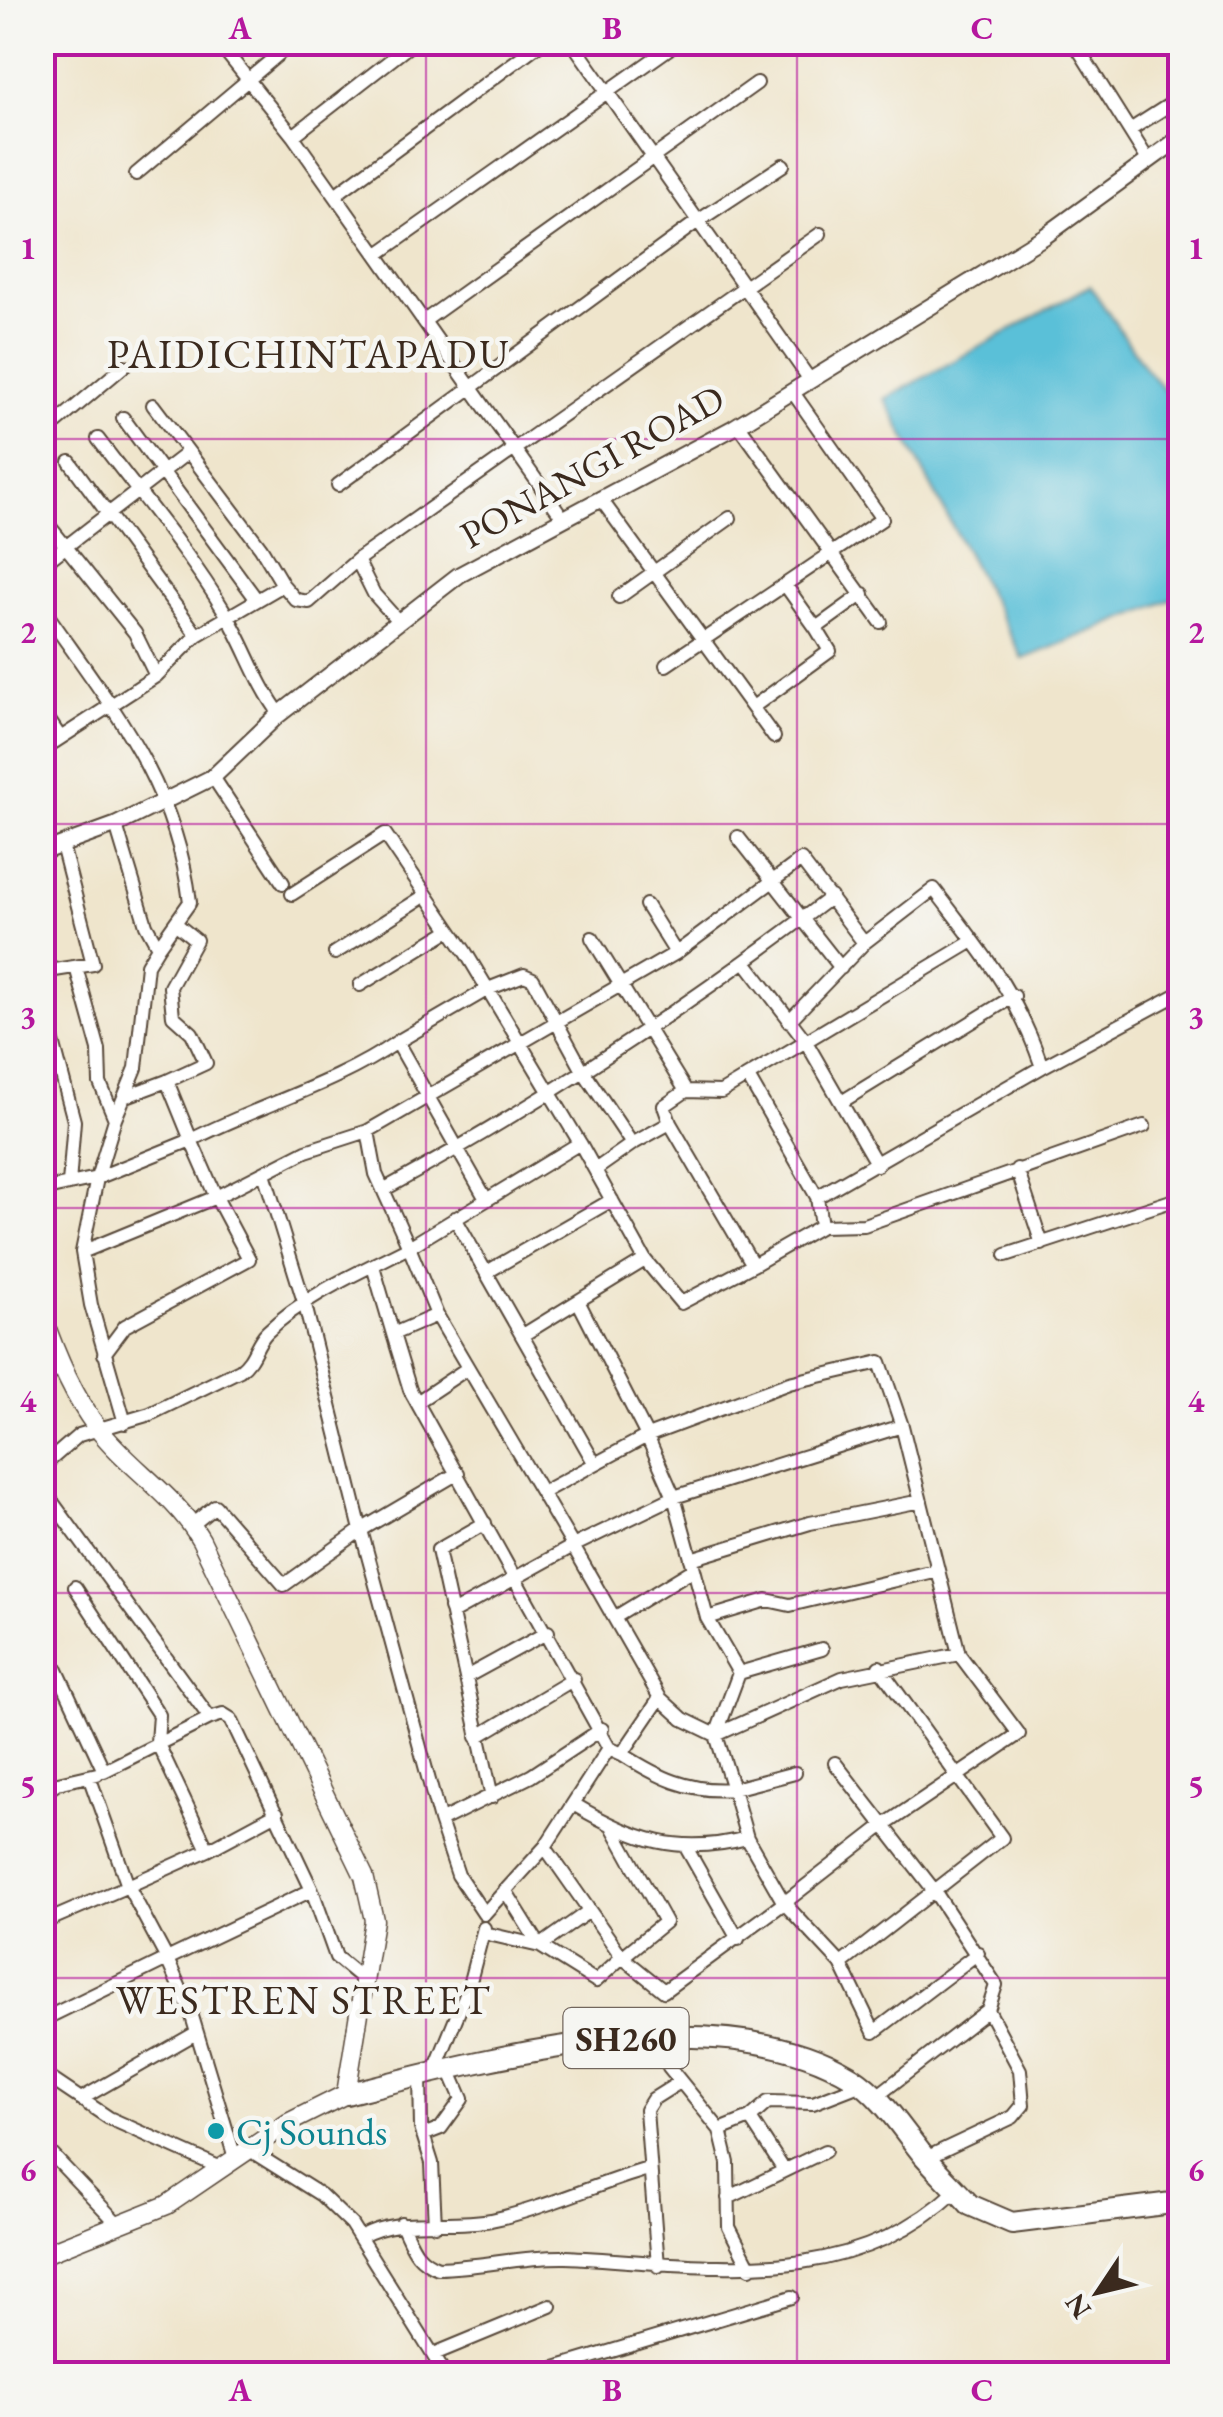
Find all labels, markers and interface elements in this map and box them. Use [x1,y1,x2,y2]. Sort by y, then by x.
text: A [227,7,252,49]
text: B [602,7,622,49]
text: C [971,7,993,49]
text: 1 [20,227,36,269]
text: 1 [1188,227,1204,269]
district label: PAIDICHINTAPADU [107,328,511,380]
street label: PONANGI ROAD [451,373,733,559]
text: 2 [20,611,37,653]
text: 2 [1188,611,1205,653]
text: 3 [20,996,36,1038]
text: 3 [1188,996,1204,1038]
text: 4 [20,1380,38,1422]
text: 4 [1188,1380,1206,1422]
text: 5 [20,1765,36,1807]
text: 5 [1188,1765,1204,1807]
district label: WESTREN STREET [116,1974,492,2026]
road number: SH260 [564,2008,688,2068]
place label: Cj Sounds [236,2107,387,2156]
marker: Cj Sounds [205,2120,227,2142]
text: 6 [20,2149,37,2191]
text: 6 [1188,2149,1205,2191]
north arrow [1048,2242,1148,2342]
text: N [1056,2286,1099,2326]
text: A [227,2369,252,2411]
text: B [602,2369,622,2411]
text: C [971,2369,993,2411]

